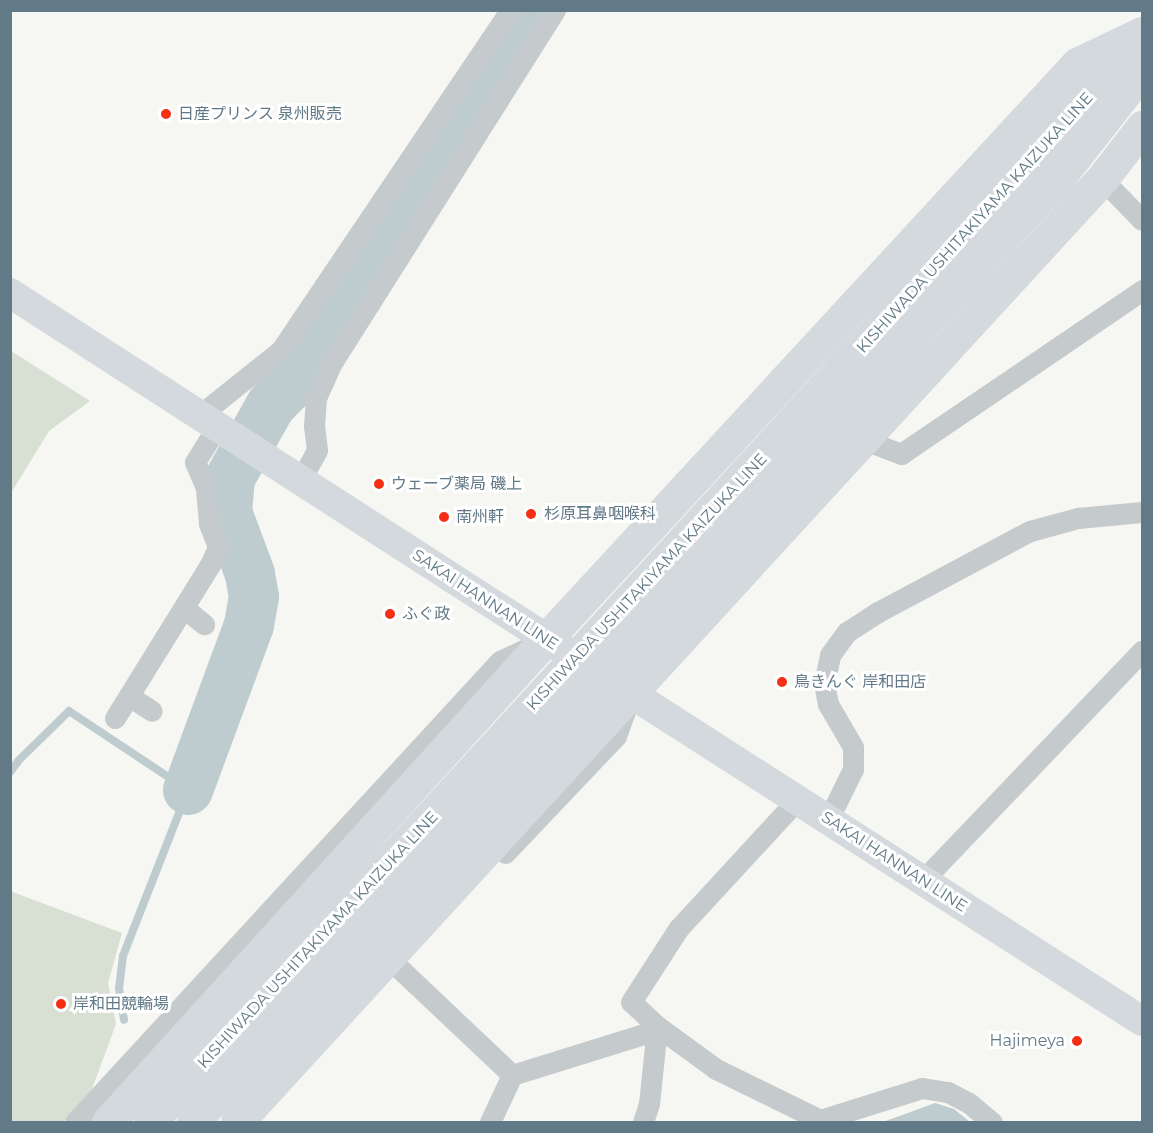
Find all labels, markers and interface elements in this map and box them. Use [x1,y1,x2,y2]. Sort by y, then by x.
street label: KISHIWADA USHITAKIYAMA KAIZUKA LINE [853,89,1097,357]
place label: 日産プリンス 泉州販売 [178,104,342,124]
marker: 日産プリンス 泉州販売 [159,107,173,121]
street label: KISHIWADA USHITAKIYAMA KAIZUKA LINE [523,450,771,714]
place label: ウェーブ薬局 磯上 [391,474,523,494]
marker: ウェーブ薬局 磯上 [372,477,386,491]
place label: 杉原耳鼻咽喉科 [544,504,656,524]
marker: 杉原耳鼻咽喉科 [522,505,540,523]
place label: 南州軒 [456,507,504,527]
marker: 南州軒 [437,510,451,524]
street label: SAKAI HANNAN LINE [409,546,561,654]
place label: ふぐ政 [402,604,450,624]
marker: ふぐ政 [383,607,397,621]
place label: 鳥きんぐ 岸和田店 [794,672,926,692]
marker: 鳥きんぐ 岸和田店 [775,675,789,689]
street label: KISHIWADA USHITAKIYAMA KAIZUKA LINE [194,808,442,1072]
street label: SAKAI HANNAN LINE [818,808,970,916]
place label: 岸和田競輪場 [73,994,169,1014]
marker: 岸和田競輪場 [54,997,68,1011]
place label: Hajimeya [990,1031,1065,1051]
marker: Hajimeya [1070,1034,1084,1048]

